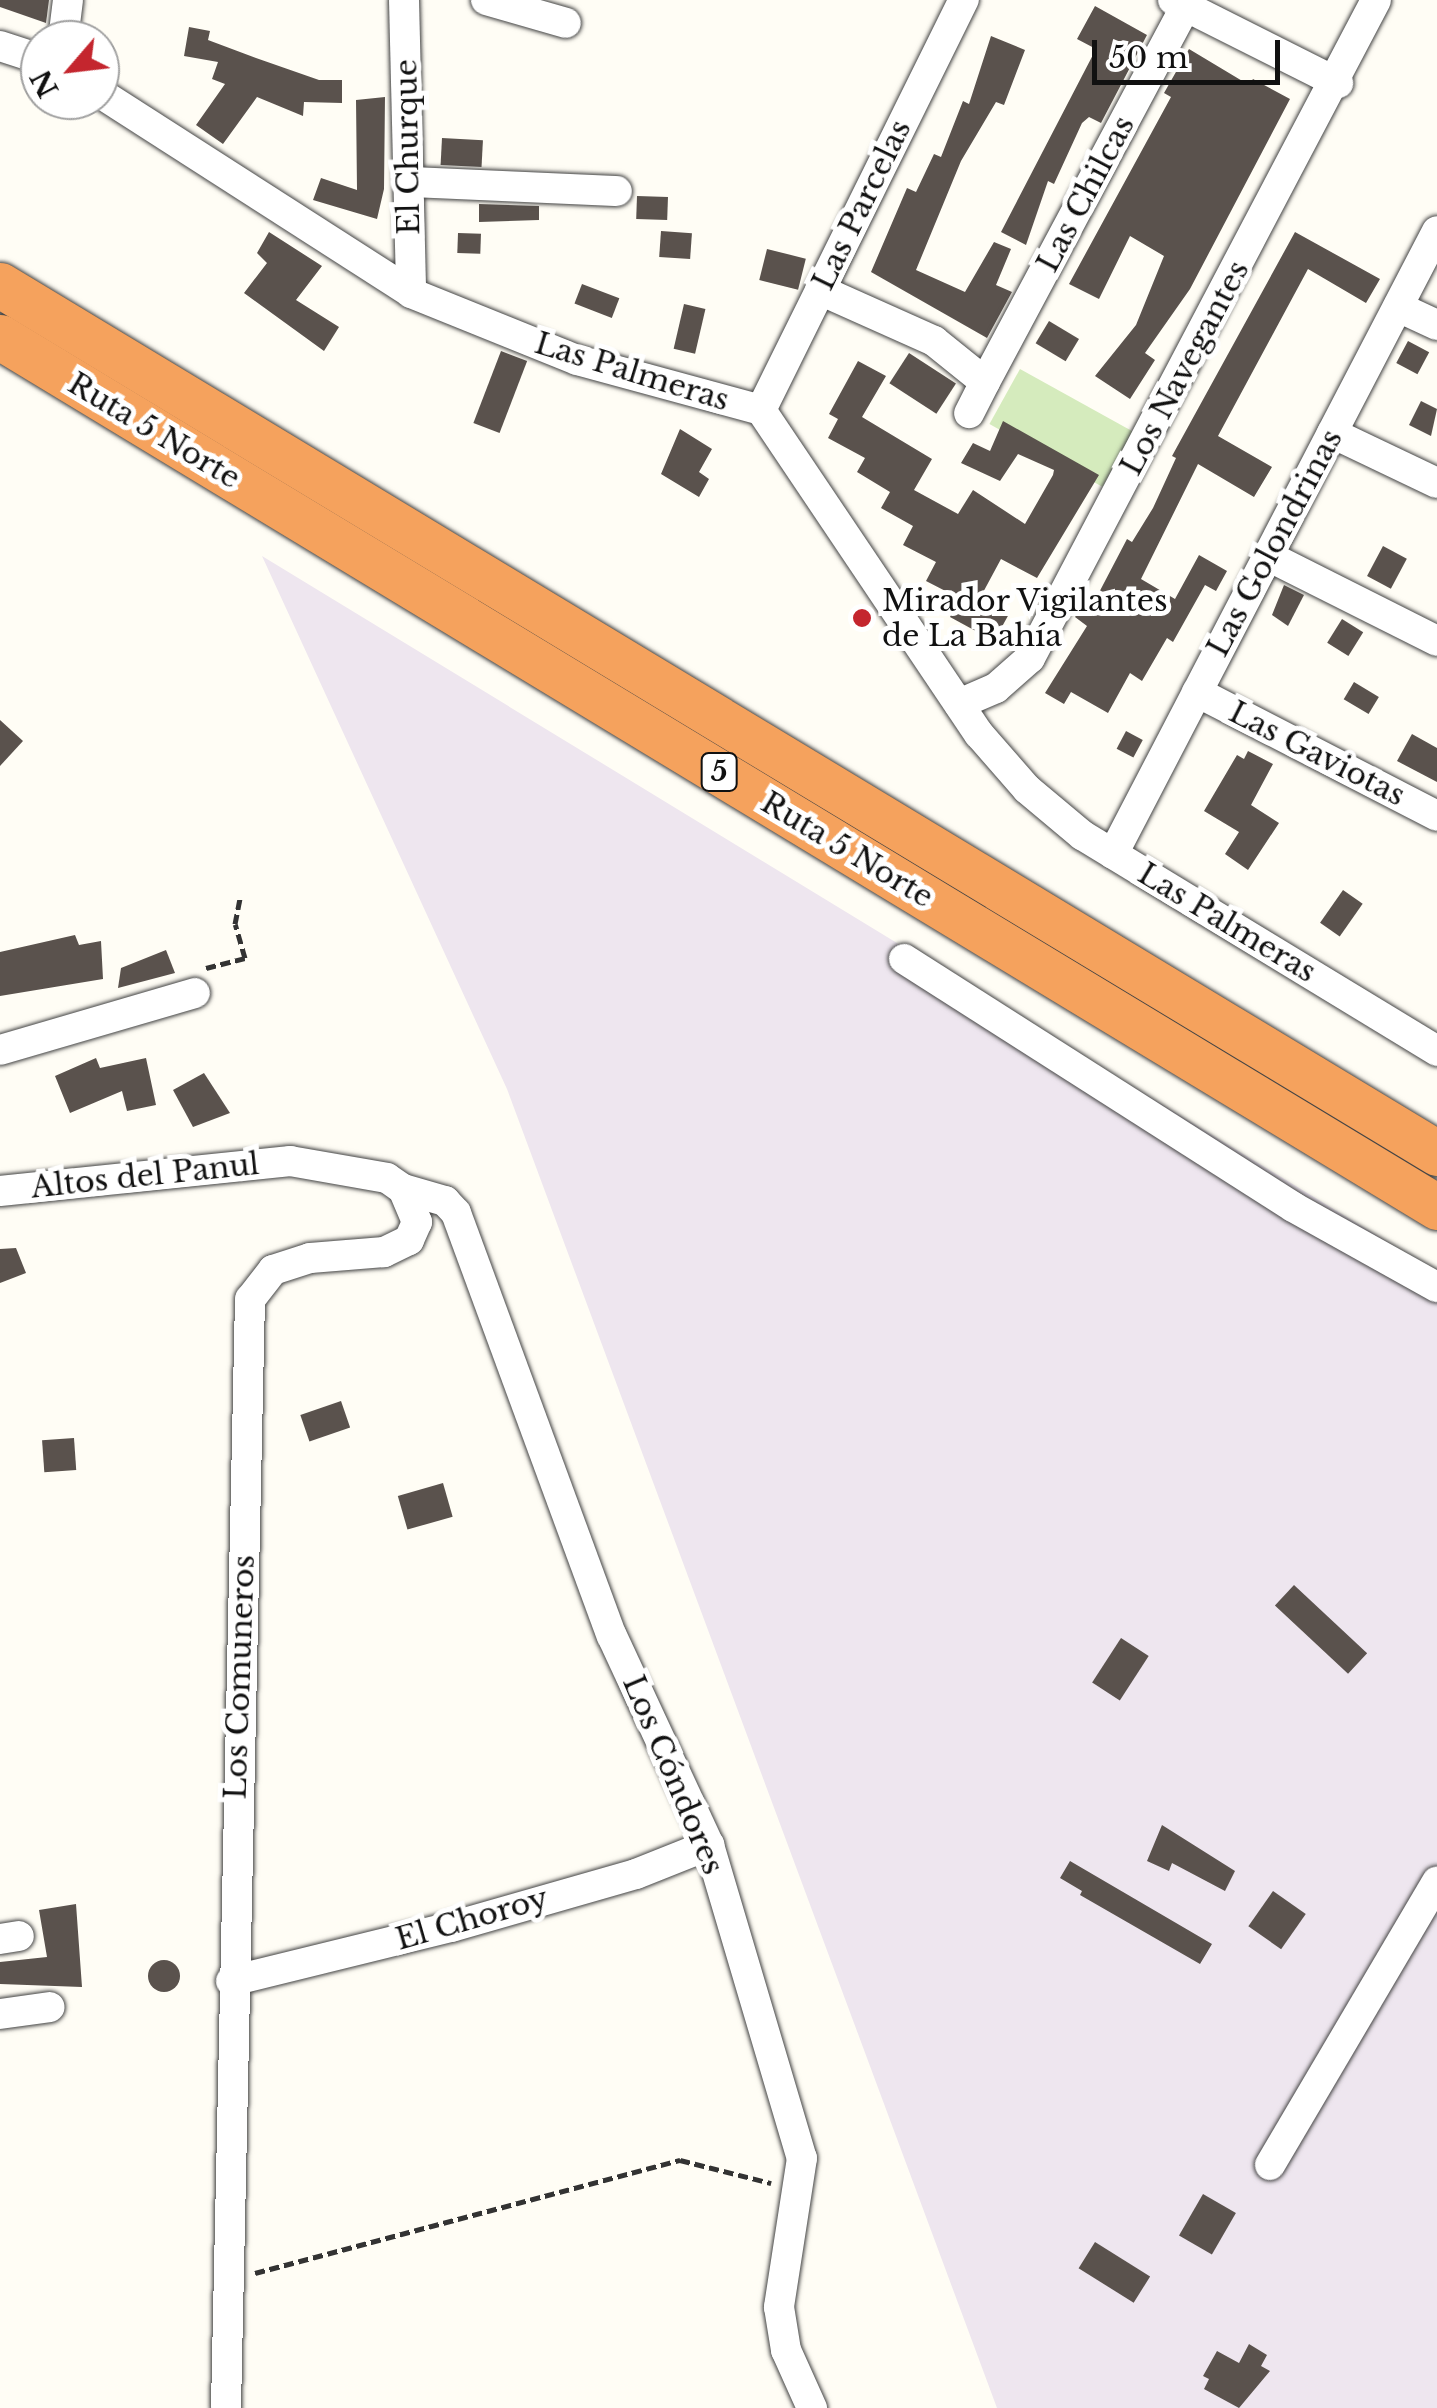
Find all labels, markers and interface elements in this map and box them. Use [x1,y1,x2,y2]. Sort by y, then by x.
north arrow [20,20,120,120]
scale bar [1097,20,1284,82]
text: 50 m [1109,39,1188,76]
street label: El Churque [388,59,428,235]
text: N [23,64,66,103]
street label: Las Chilcas [1030,110,1142,278]
street label: Las Parcelas [805,114,919,296]
street label: Los Navegantes [1113,255,1257,481]
street label: Las Palmeras [531,325,733,419]
street label: Ruta 5 Norte [61,365,247,497]
street label: Las Golondrinas [1200,423,1350,663]
place label: Mirador Vigilantes de La Bahía [882,583,1170,654]
marker: Mirador Vigilantes de La Bahía [851,607,873,629]
street label: Las Gaviotas [1223,694,1411,814]
road number: 5 [699,749,739,795]
street label: Ruta 5 Norte [754,784,940,916]
street label: Las Palmeras [1131,856,1323,990]
street label: Altos del Panul [29,1146,261,1206]
street label: Los Comuneros [218,1554,262,1800]
street label: Los Cóndores [615,1670,731,1880]
street label: El Choroy [392,1880,552,1958]

